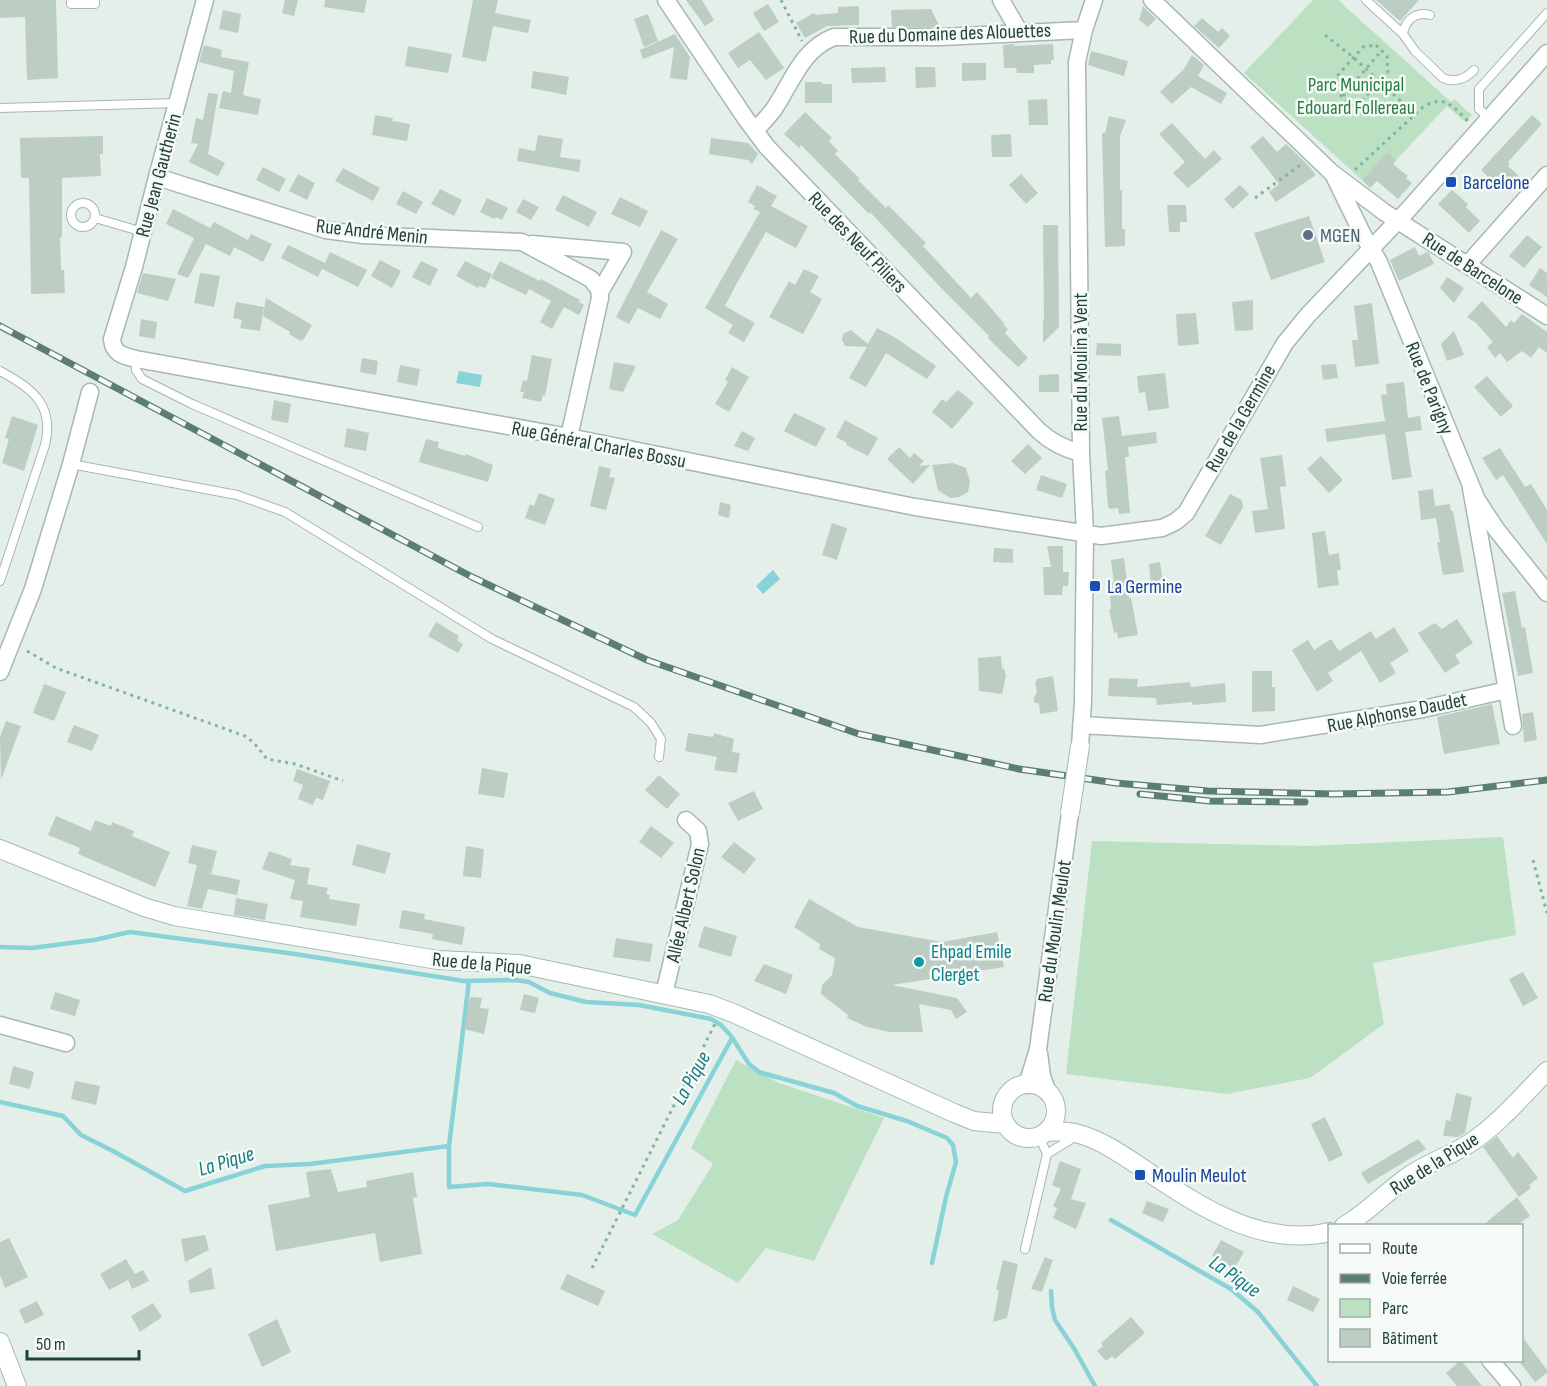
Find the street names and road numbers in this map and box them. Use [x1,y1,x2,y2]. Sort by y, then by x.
street label: Rue du Domaine des Alouettes [849,18,1051,50]
street label: Rue Jean Gautherin [131,111,187,240]
street label: Rue des Neuf Piliers [803,187,912,298]
street label: Rue André Menin [315,214,429,250]
street label: Rue de Barcelone [1418,227,1527,310]
street label: Rue du Moulin à Vent [1069,293,1093,431]
street label: Rue de Parigny [1400,338,1459,439]
street label: Rue de la Germine [1200,361,1281,476]
street label: Rue Général Charles Bossu [510,416,688,474]
street label: Rue Alphonse Daudet [1325,688,1469,738]
street label: Allée Albert Solon [661,845,711,966]
street label: Rue du Moulin Meulot [1033,859,1077,1004]
street label: Rue de la Pique [431,948,533,980]
street label: Rue de la Pique [1386,1127,1483,1200]

